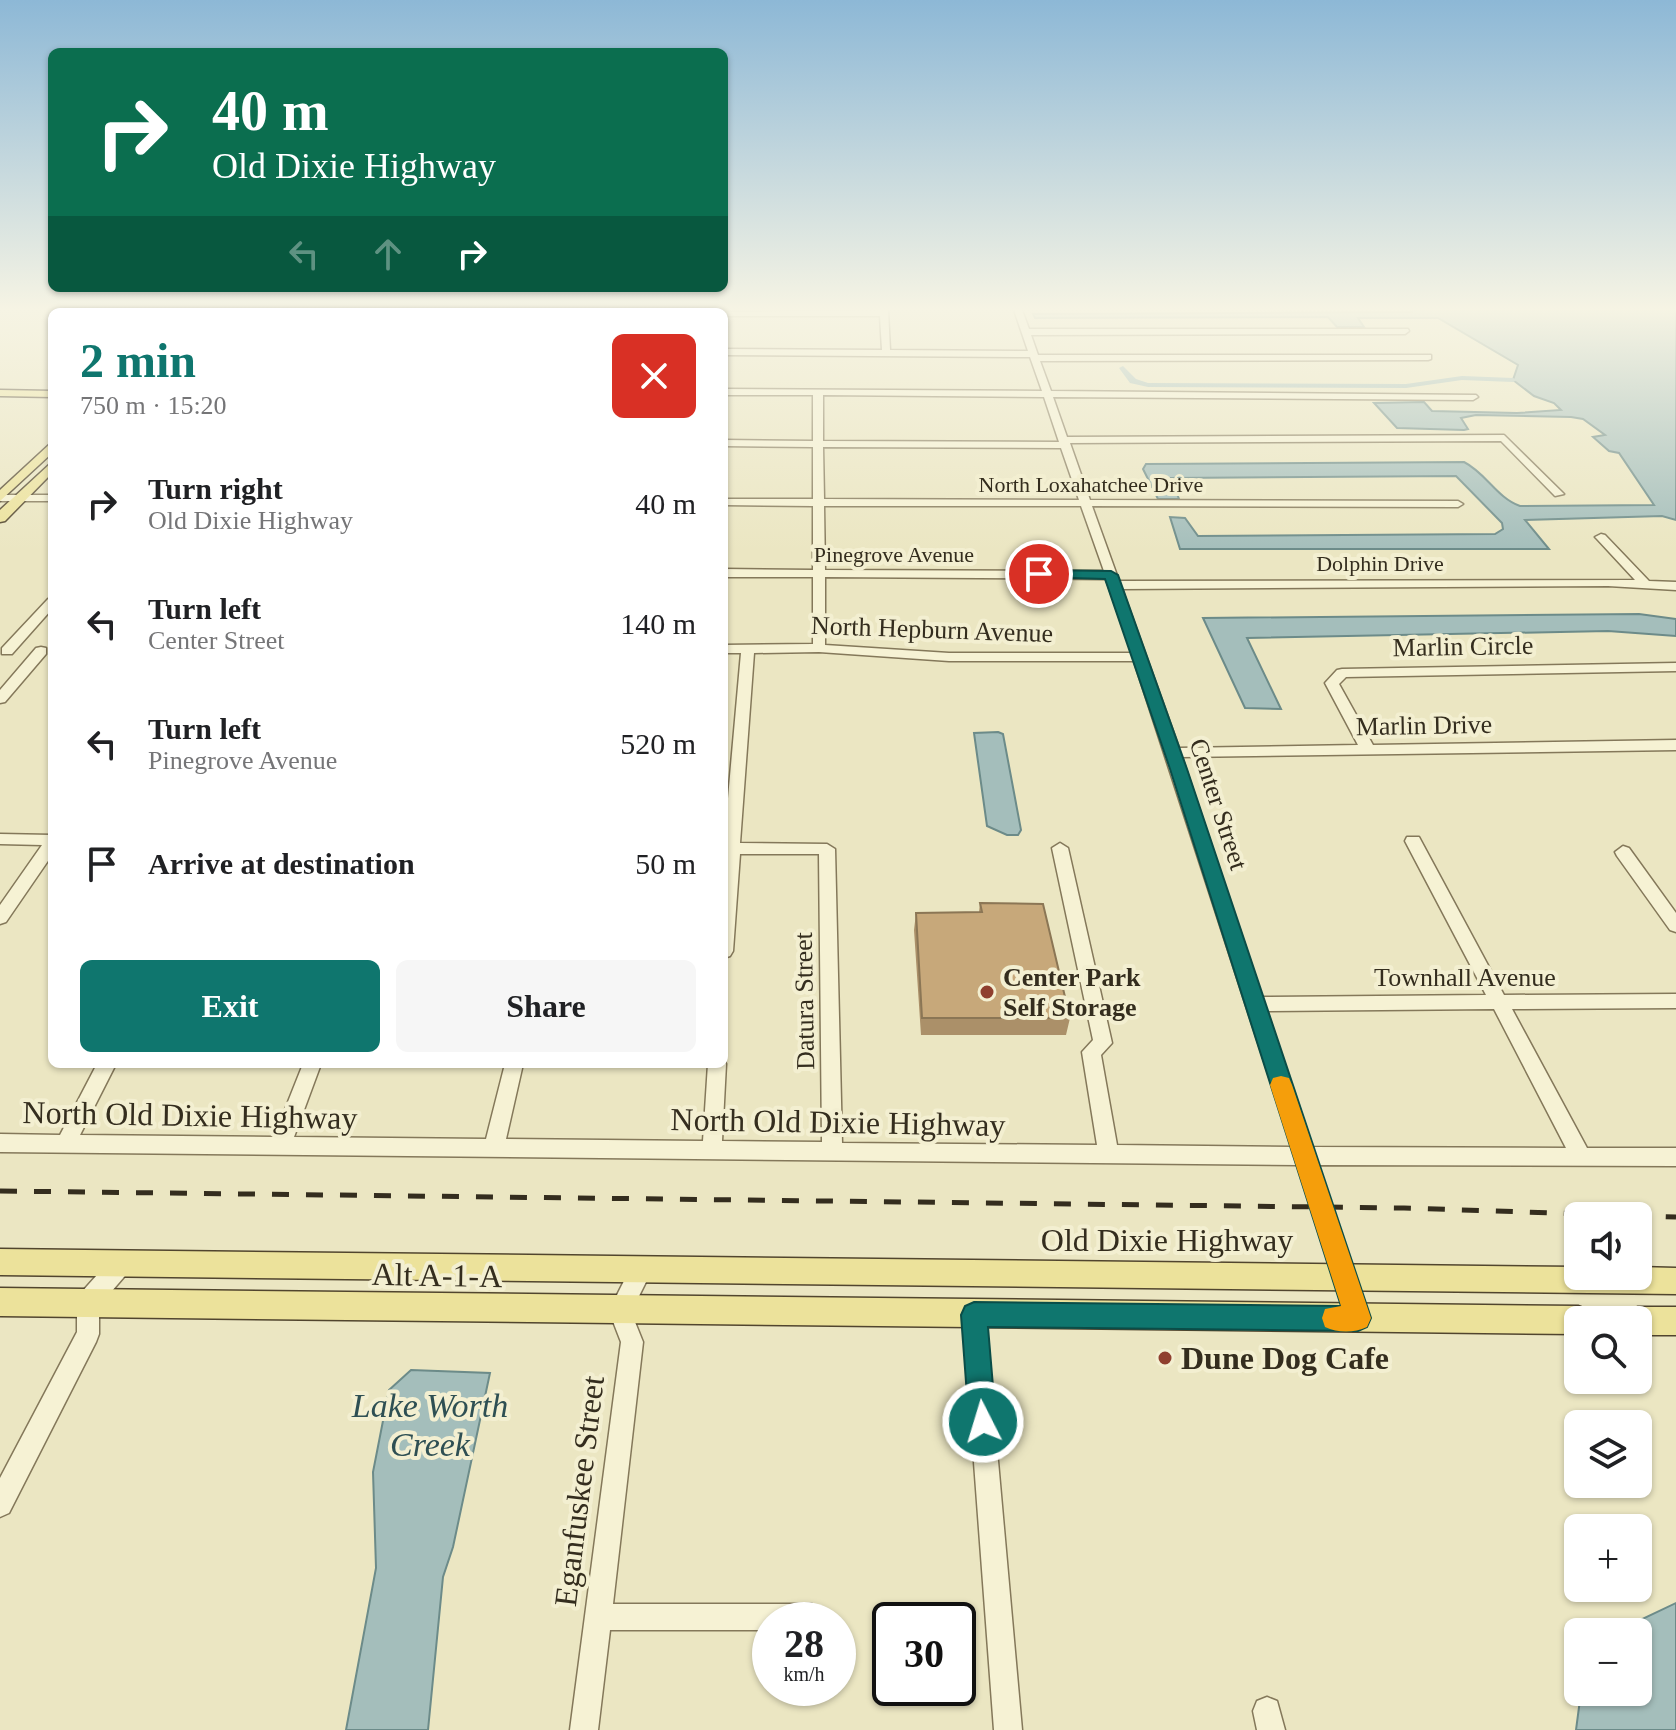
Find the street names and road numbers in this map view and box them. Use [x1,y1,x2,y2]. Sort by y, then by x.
street label: North Loxahatchee Drive [979,472,1203,497]
street label: Pinegrove Avenue [814,542,974,567]
street label: Dolphin Drive [1316,551,1444,576]
street label: North Hepburn Avenue [810,611,1053,648]
street label: Marlin Circle [1392,631,1534,662]
street label: Marlin Drive [1356,710,1492,741]
street label: Center Street [1184,735,1254,874]
street label: Datura Street [789,931,820,1070]
street label: Townhall Avenue [1374,963,1556,992]
street label: North Old Dixie Highway [22,1094,358,1136]
street label: North Old Dixie Highway [670,1101,1006,1143]
street label: Old Dixie Highway [1041,1222,1293,1258]
street label: Alt A-1-A [371,1256,503,1294]
street label: Eganfuskee Street [547,1374,611,1608]

